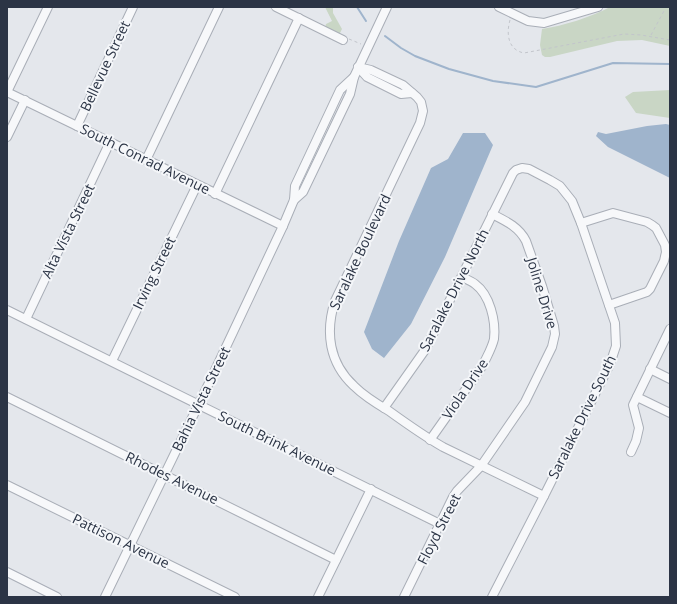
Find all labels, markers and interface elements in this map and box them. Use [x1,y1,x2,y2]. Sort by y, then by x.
street label: Bellevue Street [75,17,134,114]
street label: South Conrad Avenue [77,119,213,198]
street label: Alta Vista Street [36,180,99,281]
street label: Saralake Boulevard [324,191,395,313]
street label: Saralake Drive North [414,225,493,354]
street label: Irving Street [128,233,179,312]
street label: Joline Drive [522,253,562,331]
street label: Bahia Vista Street [167,343,234,454]
street label: Saralake Drive South [543,352,620,482]
street label: Viola Drive [437,354,492,423]
street label: South Brink Avenue [215,406,339,479]
street label: Rhodes Avenue [123,447,222,508]
street label: Floyd Street [412,490,465,568]
street label: Pattison Avenue [70,509,173,572]

